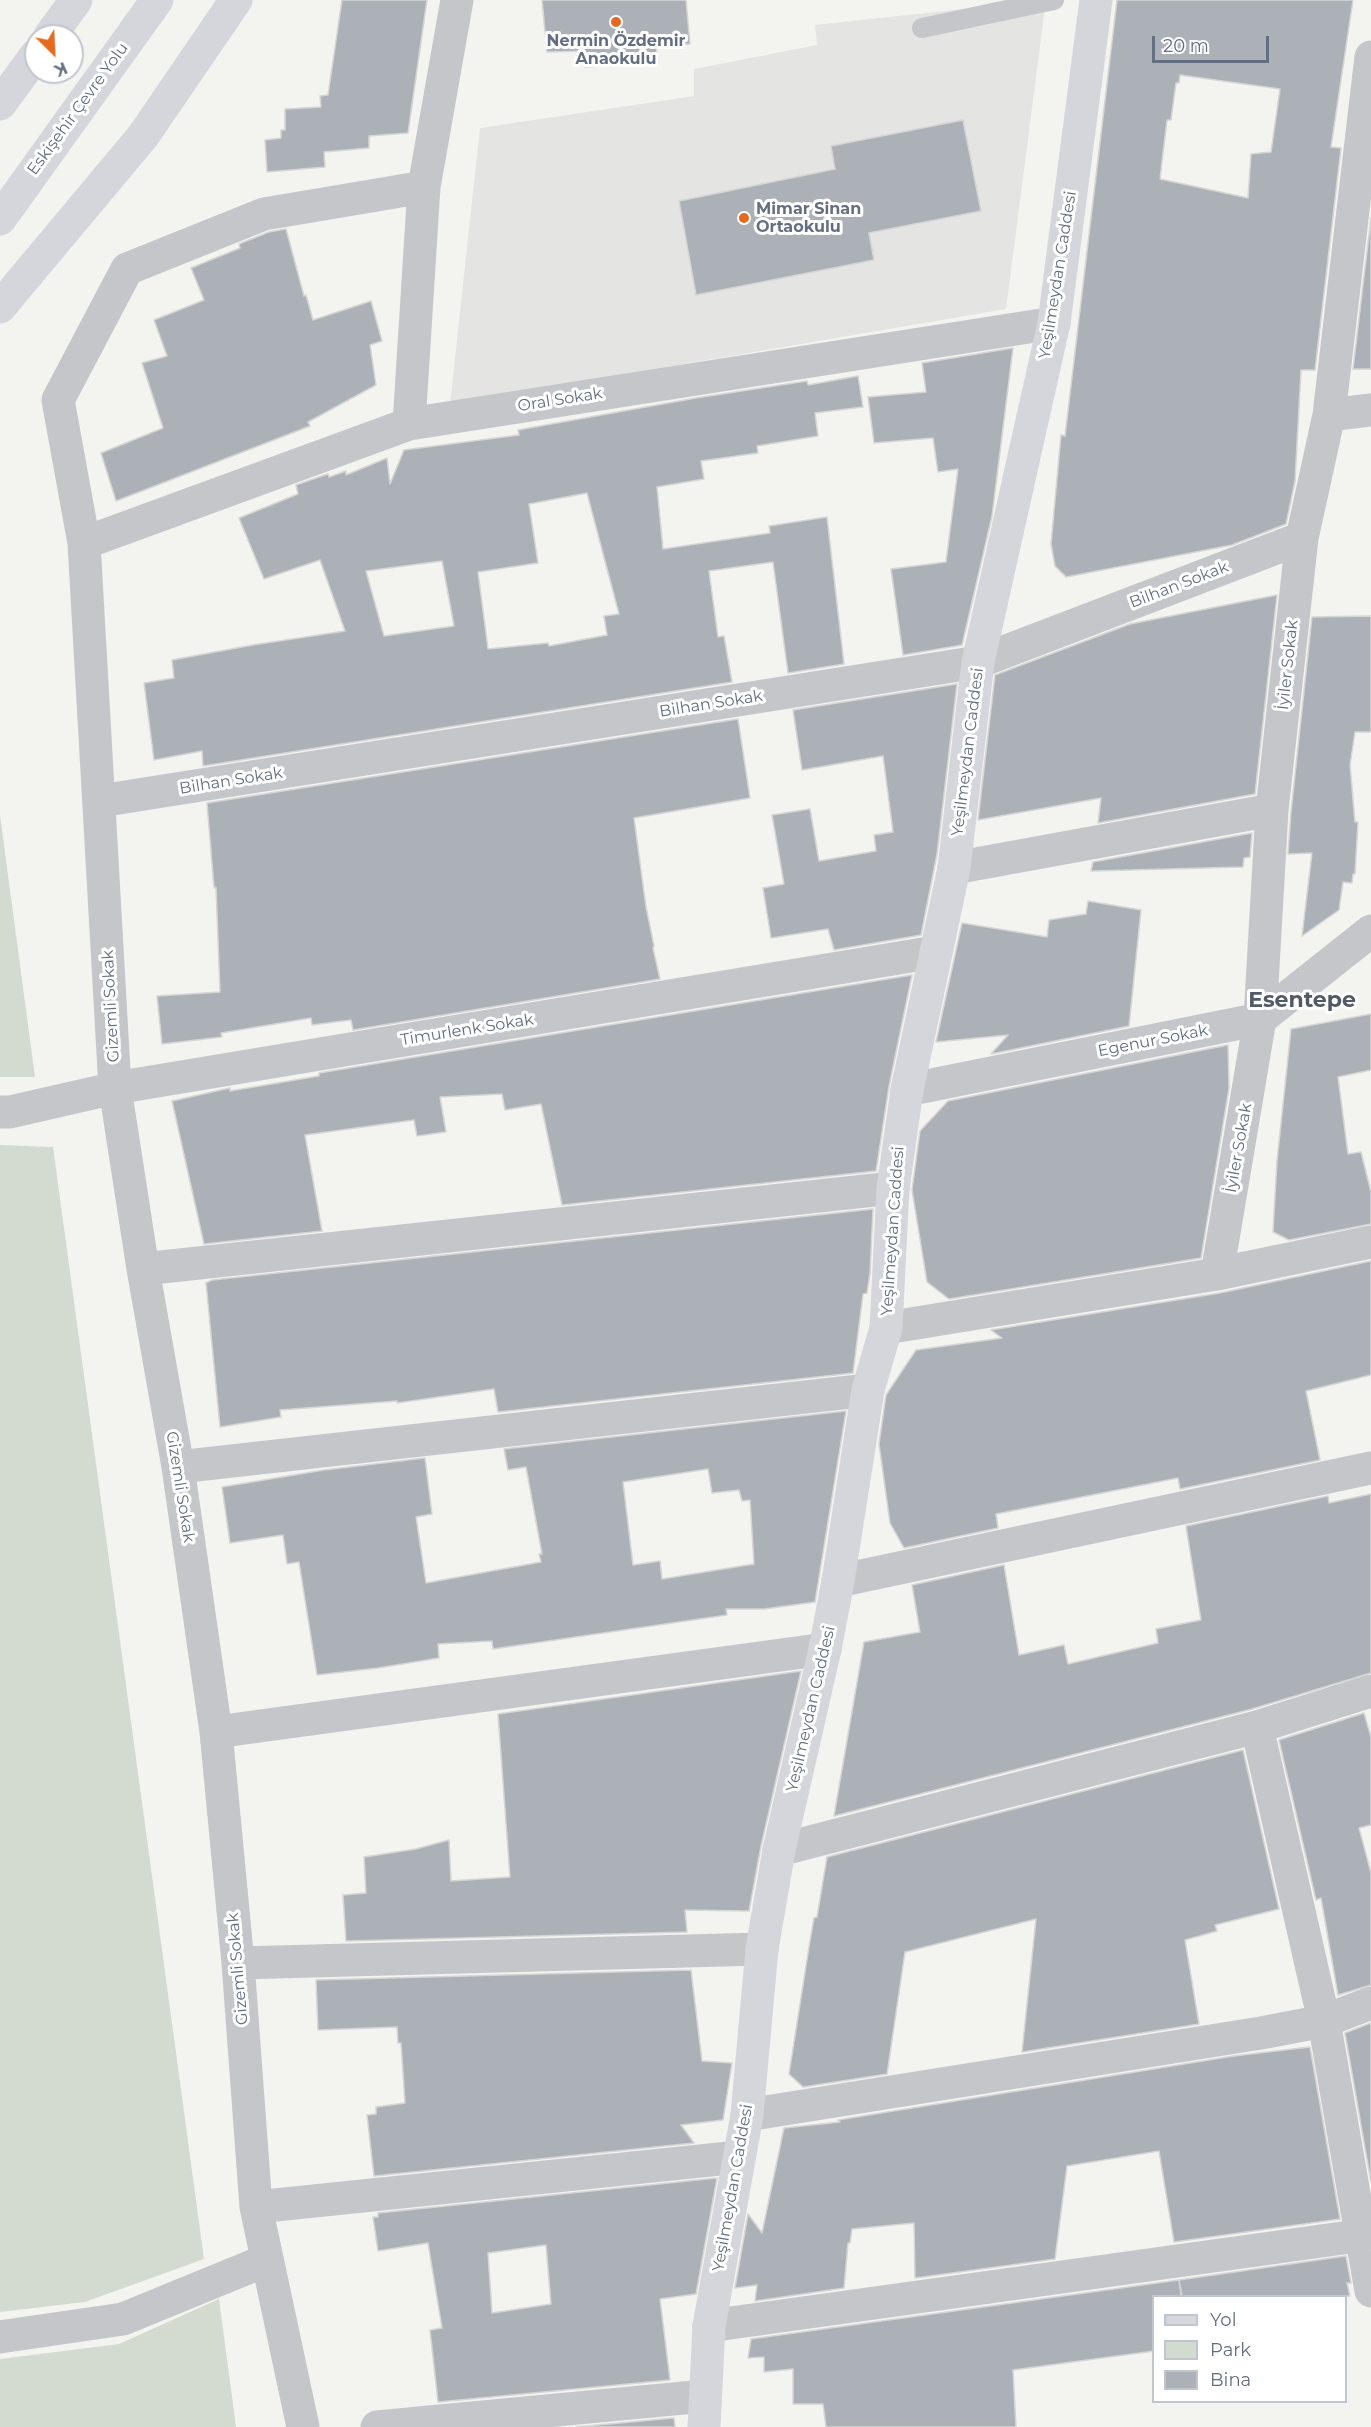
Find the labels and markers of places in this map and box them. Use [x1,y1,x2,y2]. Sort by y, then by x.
marker: Nermin Özdemir Anaokulu [609,15,623,29]
place label: Nermin Özdemir Anaokulu [547,31,685,69]
place label: Mimar Sinan Ortaokulu [756,199,861,237]
marker: Mimar Sinan Ortaokulu [737,211,751,225]

